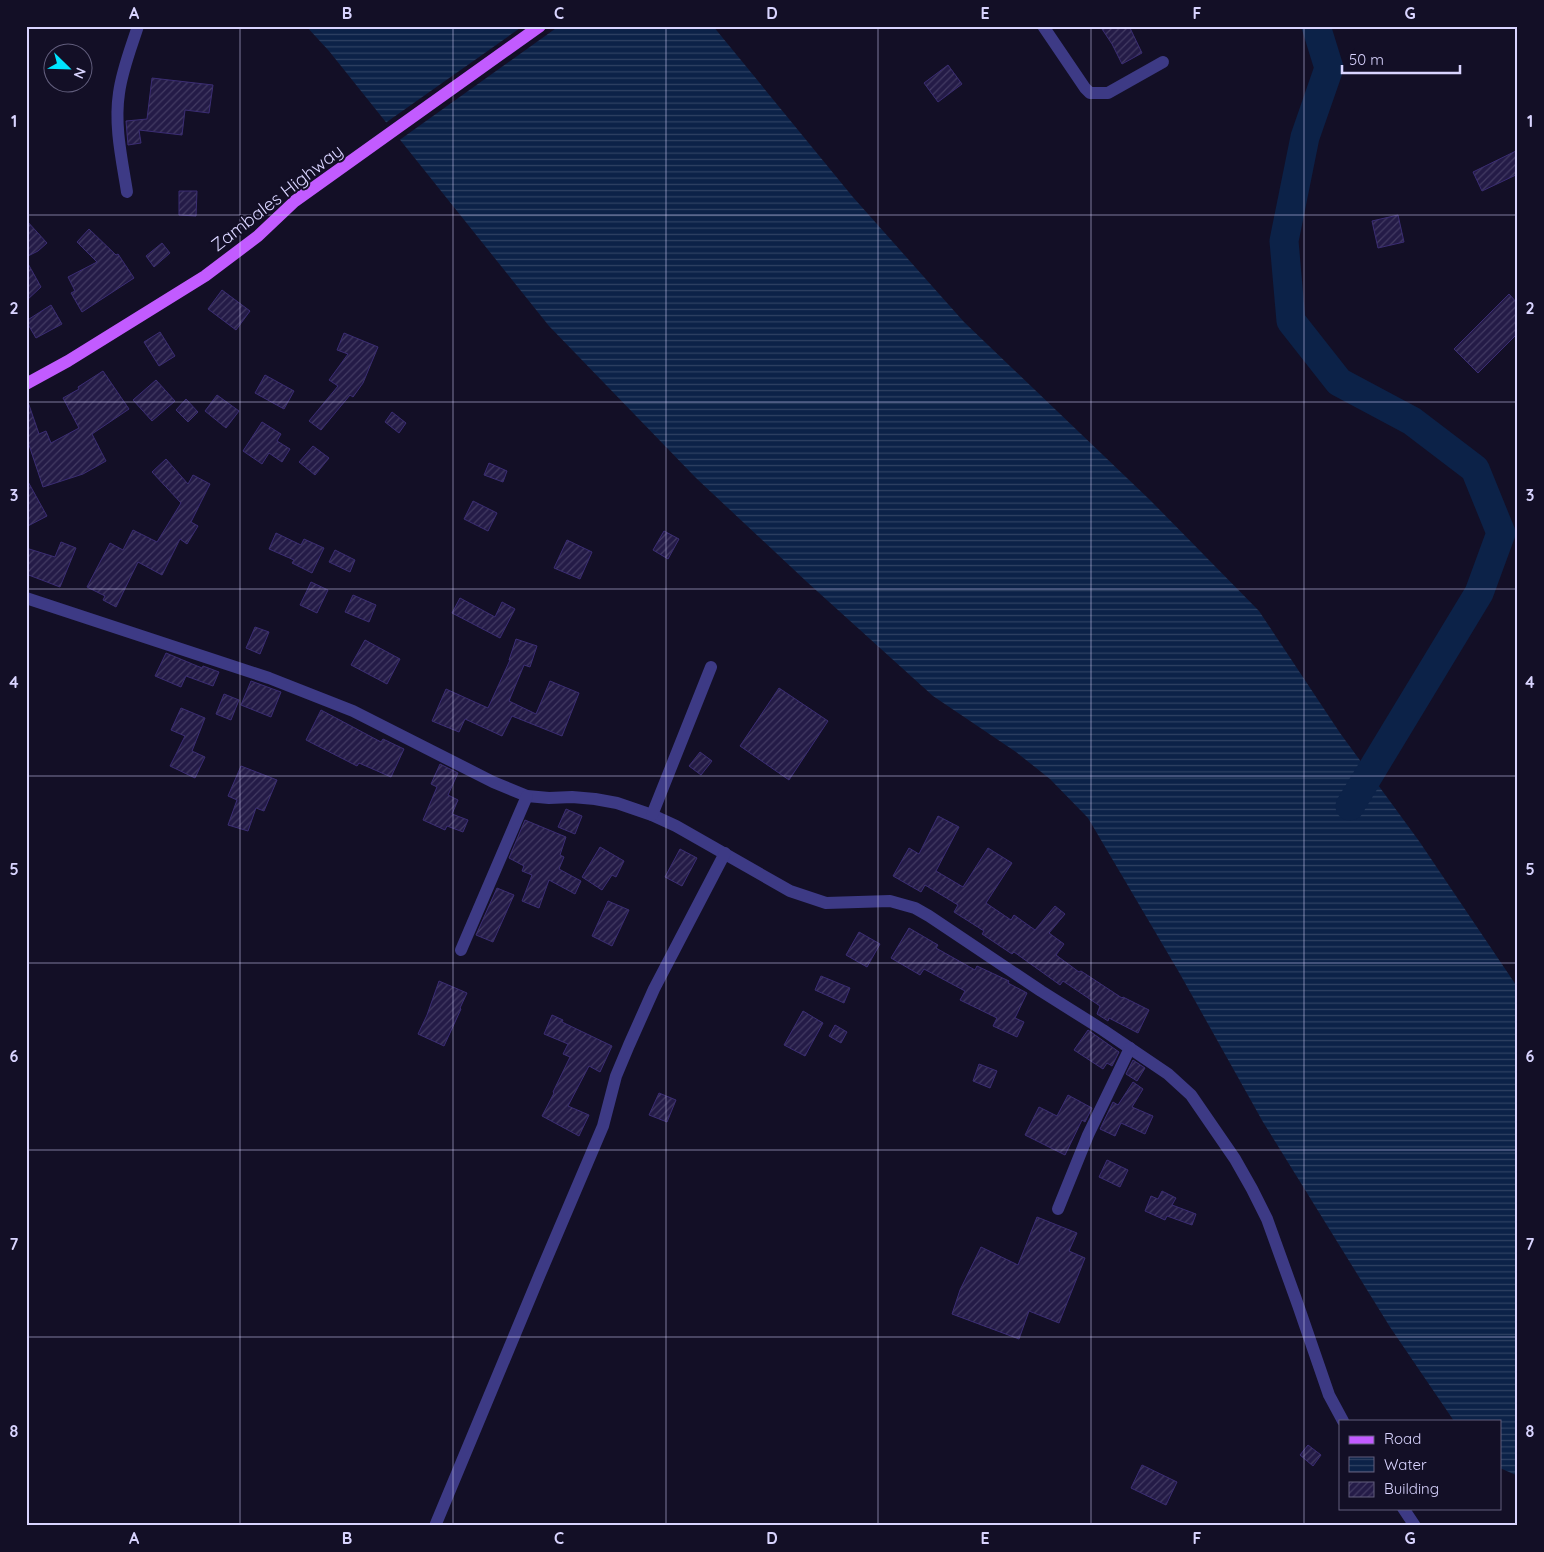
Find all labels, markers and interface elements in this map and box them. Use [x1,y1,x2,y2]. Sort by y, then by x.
text: A [129,3,140,23]
text: B [342,3,352,23]
text: C [554,3,564,23]
text: D [766,3,778,23]
text: E [980,3,990,23]
text: F [1193,3,1202,23]
text: G [1404,3,1416,23]
north arrow [42,42,92,92]
scale bar [1342,42,1459,74]
text: 50 m [1349,50,1384,69]
text: N [70,65,90,81]
text: 1 [11,111,17,131]
text: 1 [1527,111,1533,131]
street label: Zambales Highway [206,139,347,256]
text: 2 [9,298,19,318]
text: 2 [1525,298,1535,318]
text: 3 [10,485,18,505]
text: 3 [1526,485,1534,505]
text: 4 [9,672,19,692]
text: 4 [1525,672,1535,692]
text: 5 [9,859,19,879]
text: 5 [1525,859,1535,879]
text: 6 [10,1046,19,1066]
text: 6 [1526,1046,1535,1066]
text: 7 [10,1234,19,1254]
text: 7 [1526,1234,1535,1254]
legend [1339,1420,1502,1510]
text: 8 [10,1421,19,1441]
text: 8 [1526,1421,1535,1441]
text: Road [1384,1429,1421,1448]
text: Water [1384,1455,1427,1474]
text: Building [1384,1479,1439,1498]
text: A [129,1528,140,1548]
text: B [342,1528,352,1548]
text: C [554,1528,564,1548]
text: D [766,1528,778,1548]
text: E [980,1528,990,1548]
text: F [1193,1528,1202,1548]
text: G [1404,1528,1416,1548]

